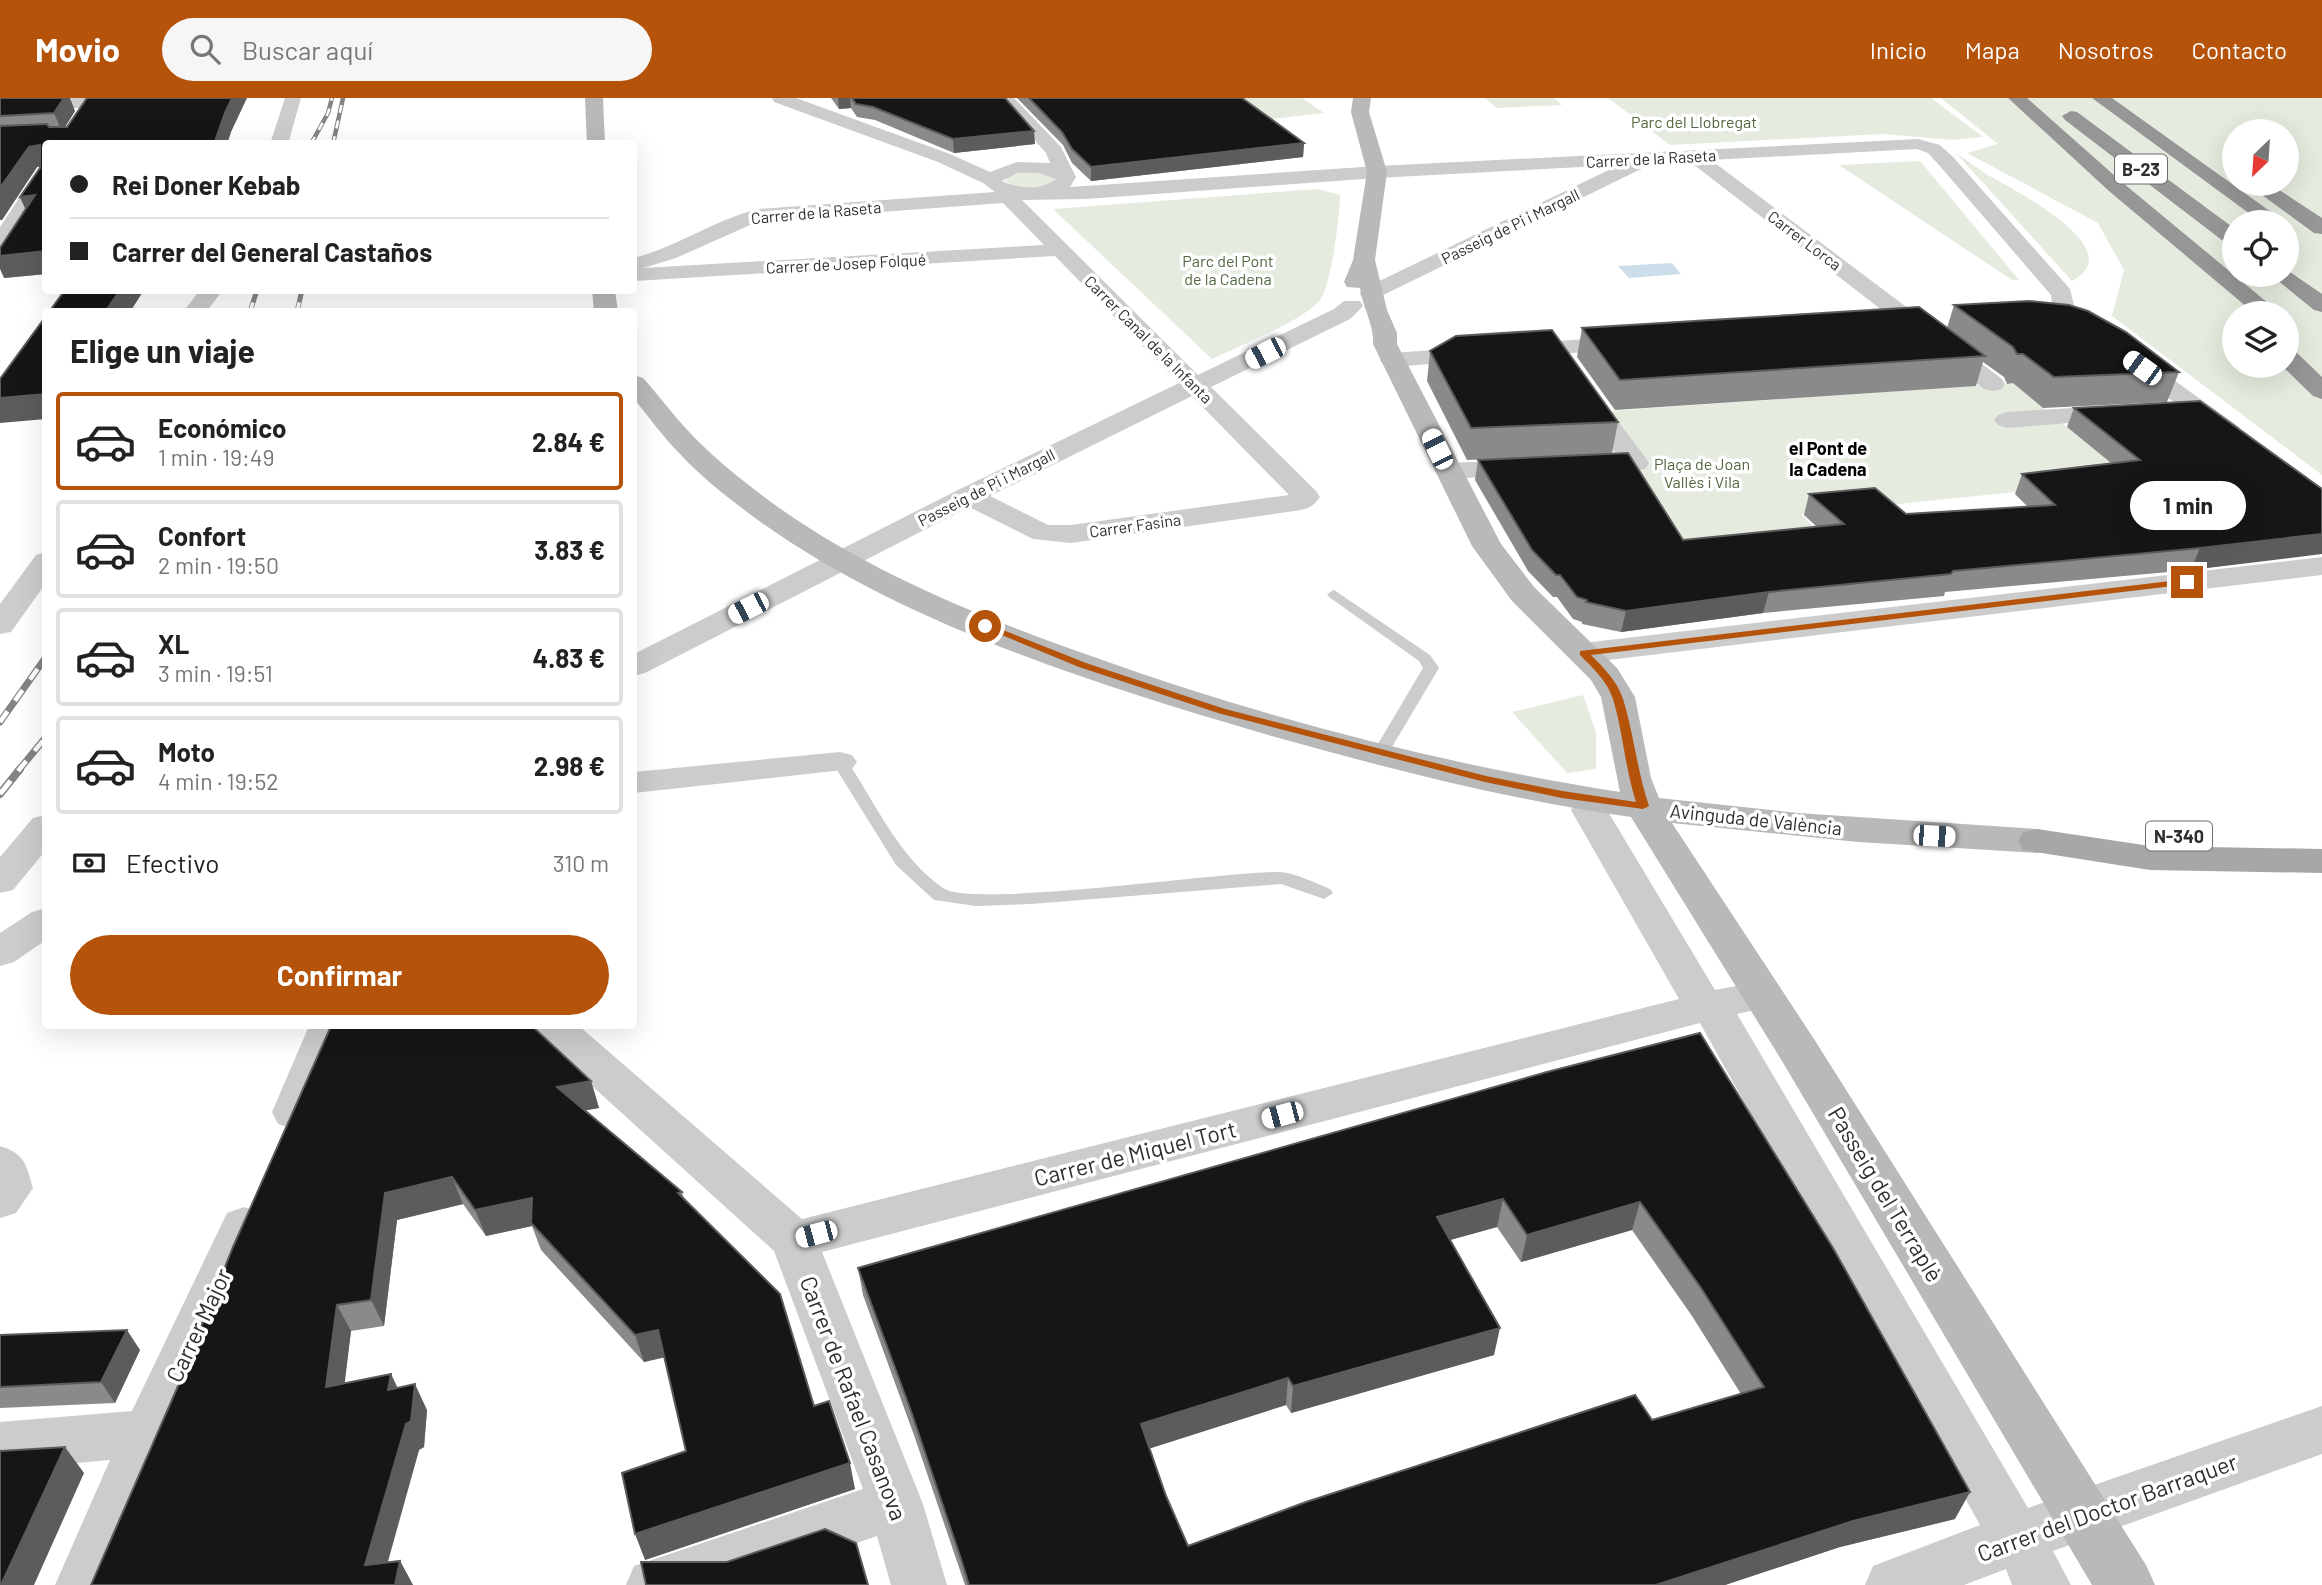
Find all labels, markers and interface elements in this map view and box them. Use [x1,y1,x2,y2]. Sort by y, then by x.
search box [162,18,652,81]
text: Movio [35,29,120,69]
icon: search [186,30,224,68]
text: Buscar aquí [242,34,373,65]
text: Inicio [1870,35,1927,64]
text: Mapa [1965,35,2020,64]
text: Nosotros [2058,35,2154,64]
text: Contacto [2192,35,2287,64]
park label: Parc del Llobregat [1631,112,1757,131]
north arrow [2222,119,2300,196]
map controls [2222,119,2299,378]
street label: Carrer de la Raseta [1585,145,1717,171]
road number: B-23 [2115,154,2167,184]
text: Rei Doner Kebab [112,169,301,200]
street label: Passeig de Pi i Margall [1438,184,1582,268]
street label: Carrer de la Raseta [750,197,882,227]
street label: Carrer Lorca [1765,206,1845,274]
button: locate [2222,210,2299,287]
text: Carrer del General Castaños [112,236,432,267]
street label: Carrer de Josep Folqué [765,249,927,277]
park label: Parc del Pont de la Cadena [1182,251,1274,288]
street label: Carrer Canal de la Infanta [1081,271,1217,407]
button: layers [2222,301,2299,378]
text: Elige un viaje [70,331,255,369]
car [1242,334,1289,372]
car [2119,347,2166,389]
icon: car [74,410,137,473]
text: Económico [158,412,287,443]
text: 2.84 € [532,426,605,457]
car [1419,426,1456,472]
district label: el Pont de la Cadena [1789,437,1867,480]
text: 1 min · 19:49 [158,443,274,471]
street label: Passeig de Pi i Margall [914,444,1058,530]
park label: Plaça de Joan Vallès i Vila [1654,454,1750,491]
callout: 1 min [2129,480,2245,530]
text: 1 min [2163,491,2213,519]
street label: Carrer Fasina [1088,509,1182,541]
icon: car [74,518,137,581]
text: Confort [158,520,246,551]
text: 3.83 € [534,534,605,565]
text: 2 min · 19:50 [158,551,279,579]
route end [2171,566,2203,598]
car [725,589,772,627]
route start [969,610,1001,642]
icon: car [74,626,137,689]
text: XL [158,628,189,659]
text: 4.83 € [532,642,605,673]
text: 3 min · 19:51 [158,659,273,687]
icon: car [74,734,137,797]
text: Moto [158,736,215,767]
text: 2.98 € [534,750,605,781]
text: 4 min · 19:52 [158,767,279,795]
street label: Avinguda de València [1669,799,1843,839]
road number: N-340 [2146,822,2212,850]
car [1913,824,1956,848]
icon: cash [70,844,108,882]
text: Efectivo [126,847,219,878]
text: 310 m [553,849,609,877]
button: Confirmar [70,935,609,1015]
car [1259,1099,1306,1131]
street label: Passeig del Terraplè [1823,1101,1949,1287]
street label: Carrer de Miquel Tort [1031,1114,1239,1192]
car [793,1218,840,1250]
street label: Carrer Major [159,1263,237,1386]
street label: Carrer de Rafael Casanova [794,1272,914,1524]
street label: Carrer del Doctor Barraquer [1973,1447,2241,1567]

